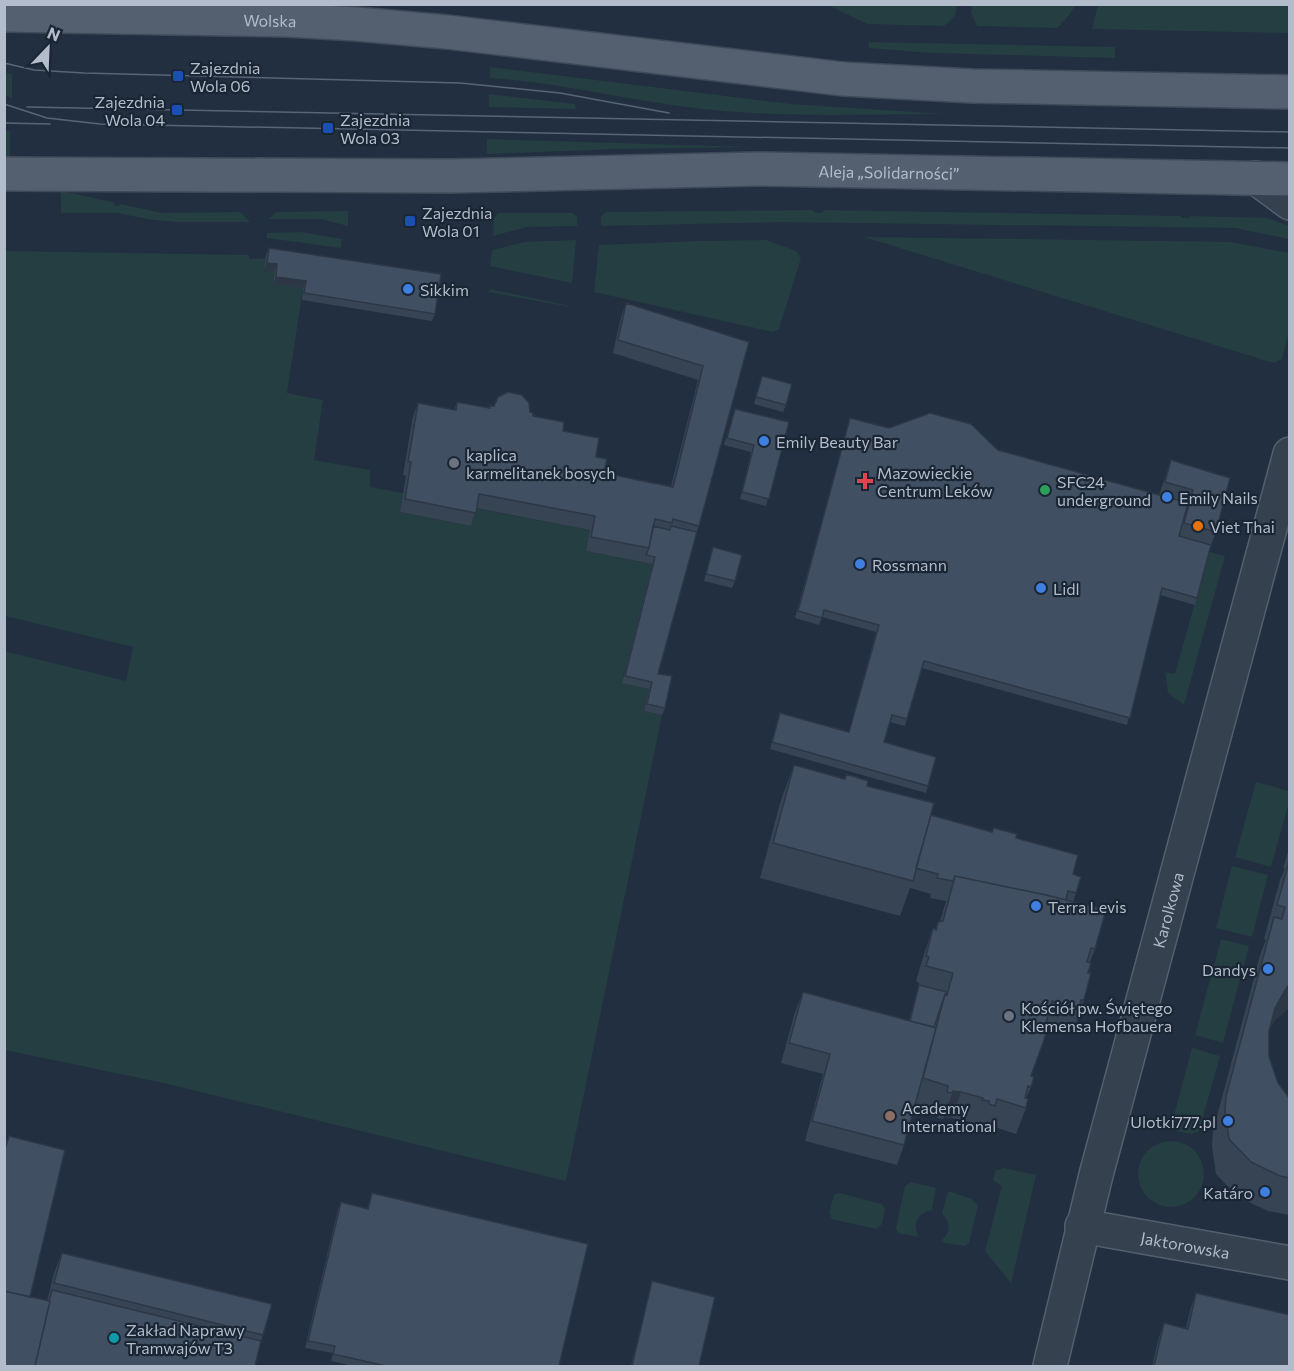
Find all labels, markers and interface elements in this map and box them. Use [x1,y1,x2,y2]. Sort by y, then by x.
street label: Wolska [243,10,297,30]
north arrow [18,18,78,78]
text: N [45,23,63,45]
place label: Zajezdnia Wola 06 [190,58,260,95]
marker: Zajezdnia Wola 06 [171,69,185,83]
place label: Zajezdnia Wola 04 [95,92,165,129]
marker: Zajezdnia Wola 04 [170,103,184,117]
place label: Zajezdnia Wola 03 [340,110,410,147]
marker: Zajezdnia Wola 03 [321,121,335,135]
street label: Aleja „Solidarności” [818,161,960,182]
place label: Zajezdnia Wola 01 [422,203,492,240]
marker: Zajezdnia Wola 01 [403,214,417,228]
place label: Sikkim [420,280,469,299]
marker: Sikkim [401,282,415,296]
place label: Emily Beauty Bar [776,432,899,451]
marker: Emily Beauty Bar [757,434,771,448]
place label: kaplica karmelitanek bosych [466,445,615,482]
marker: kaplica karmelitanek bosych [447,456,461,470]
place label: Mazowieckie Centrum Leków [877,463,993,500]
place label: SFC24 underground [1057,472,1151,509]
marker: Mazowieckie Centrum Leków [858,474,872,488]
marker: SFC24 underground [1038,483,1052,497]
place label: Emily Nails [1179,488,1258,507]
marker: Emily Nails [1160,490,1174,504]
place label: Viet Thai [1210,517,1275,536]
marker: Viet Thai [1191,519,1205,533]
place label: Rossmann [872,555,947,574]
marker: Rossmann [853,557,867,571]
place label: Lidl [1053,579,1080,598]
marker: Lidl [1034,581,1048,595]
street label: Karolkowa [1148,870,1187,950]
place label: Terra Levis [1048,897,1127,916]
marker: Terra Levis [1029,899,1043,913]
place label: Dandys [1202,960,1256,979]
marker: Dandys [1261,962,1275,976]
place label: Kościół pw. Świętego Klemensa Hofbauera [1021,998,1173,1035]
marker: Kościół pw. Świętego Klemensa Hofbauera [1002,1009,1016,1023]
place label: Academy International [902,1098,996,1135]
marker: Academy International [883,1109,897,1123]
place label: Ulotki777.pl [1130,1112,1216,1131]
marker: Ulotki777.pl [1221,1114,1235,1128]
place label: Katáro [1203,1183,1253,1202]
marker: Katáro [1258,1185,1272,1199]
street label: Jaktorowska [1139,1227,1231,1262]
place label: Zakład Naprawy Tramwajów T3 [126,1320,245,1357]
marker: Zakład Naprawy Tramwajów T3 [107,1331,121,1345]

